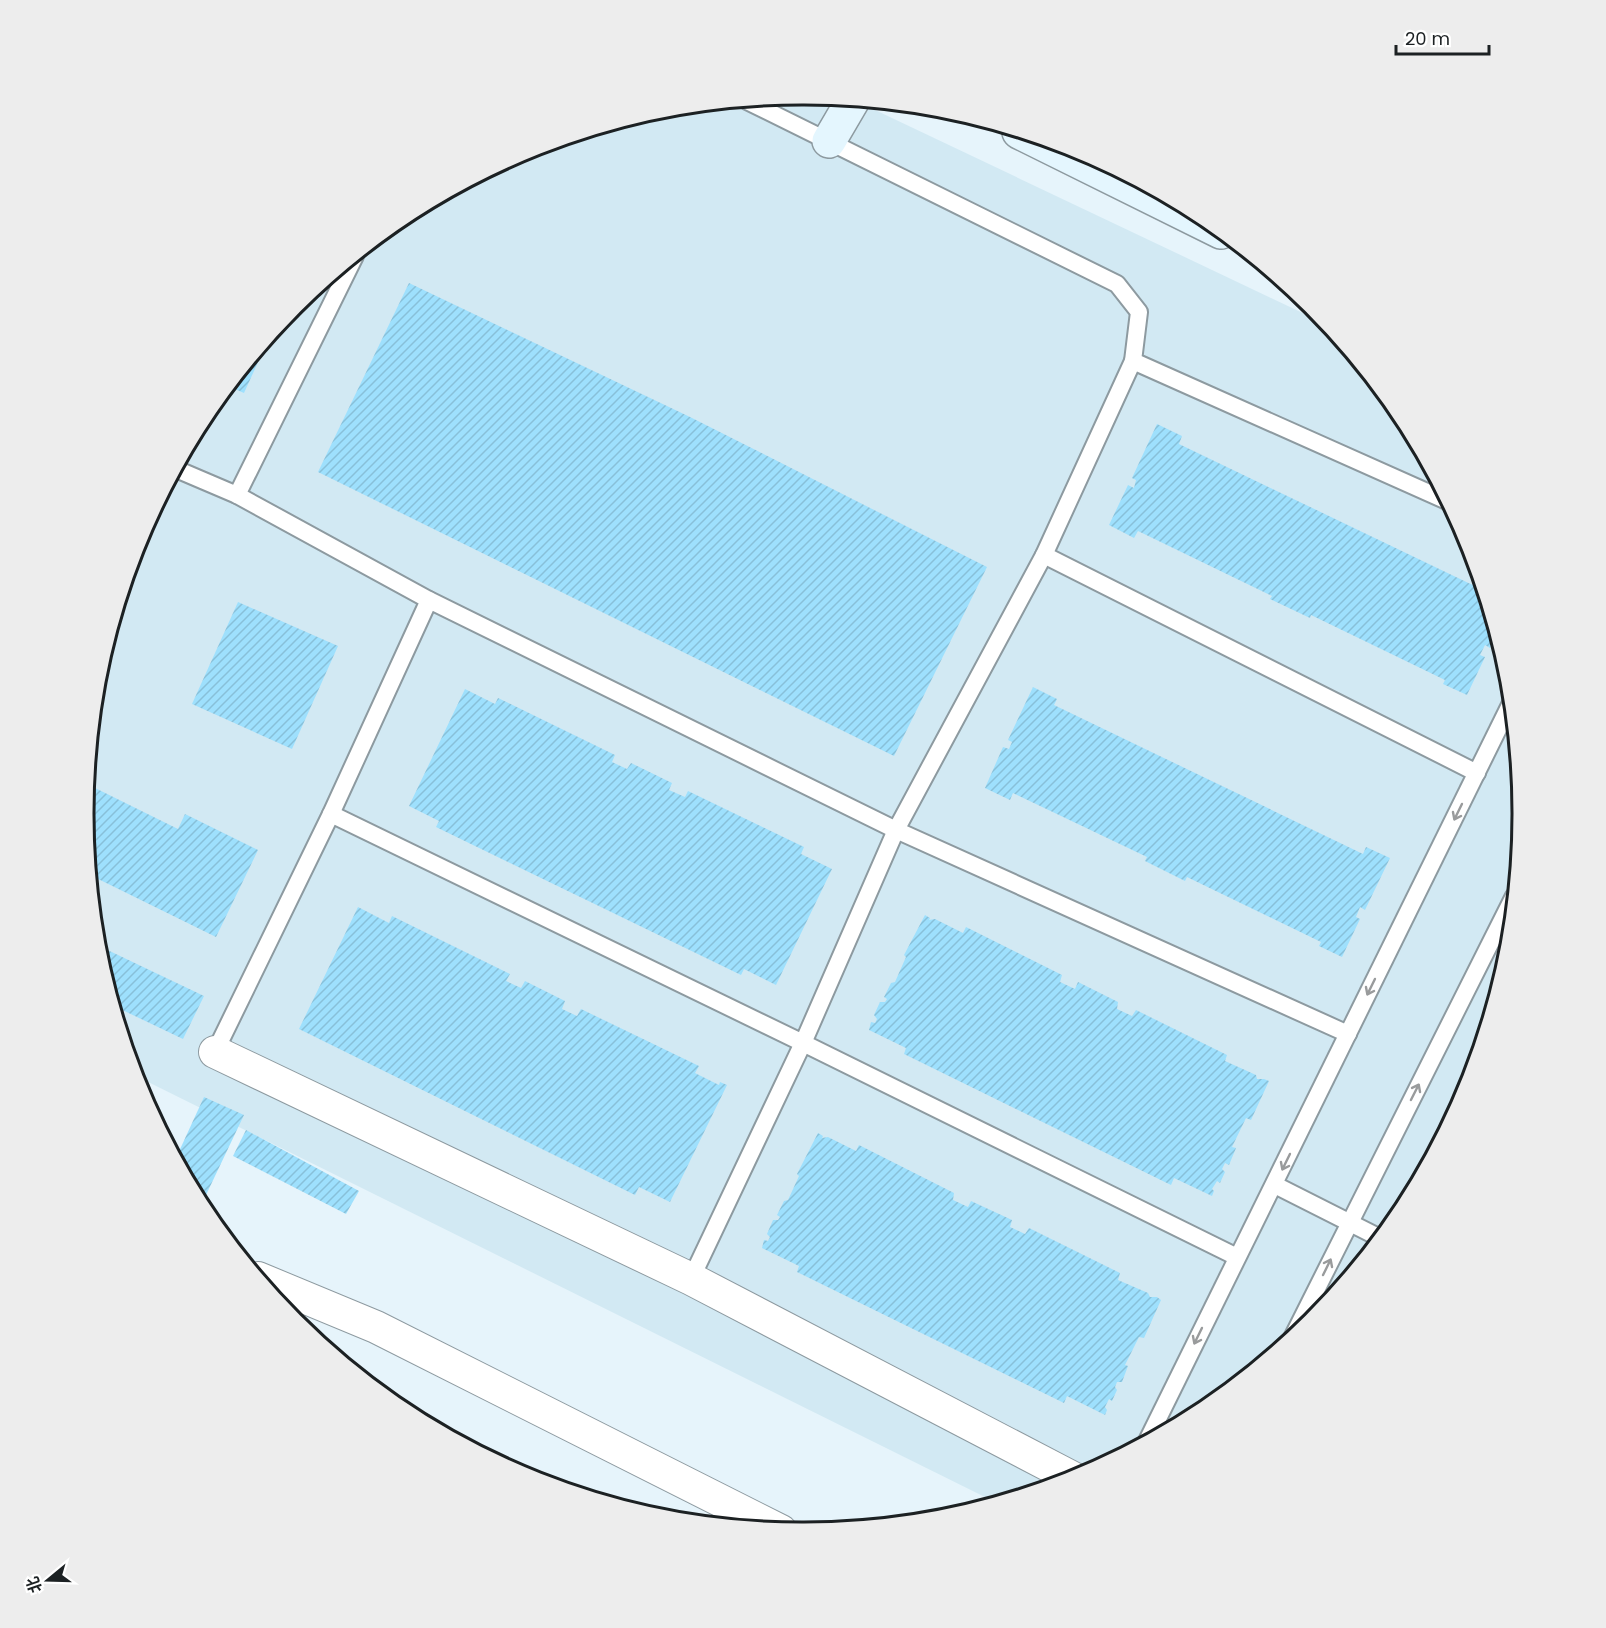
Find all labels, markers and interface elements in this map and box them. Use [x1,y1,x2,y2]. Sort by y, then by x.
scale bar [1396,18,1489,56]
text: 20 m [1405,26,1450,51]
one-way arrow [1451,803,1463,821]
one-way arrow [1365,977,1376,995]
one-way arrow [1409,1084,1421,1102]
one-way arrow [1279,1153,1291,1171]
one-way arrow [1322,1258,1334,1276]
one-way arrow [1192,1327,1204,1345]
north arrow [18,1550,78,1610]
text: 北 [21,1573,48,1596]

